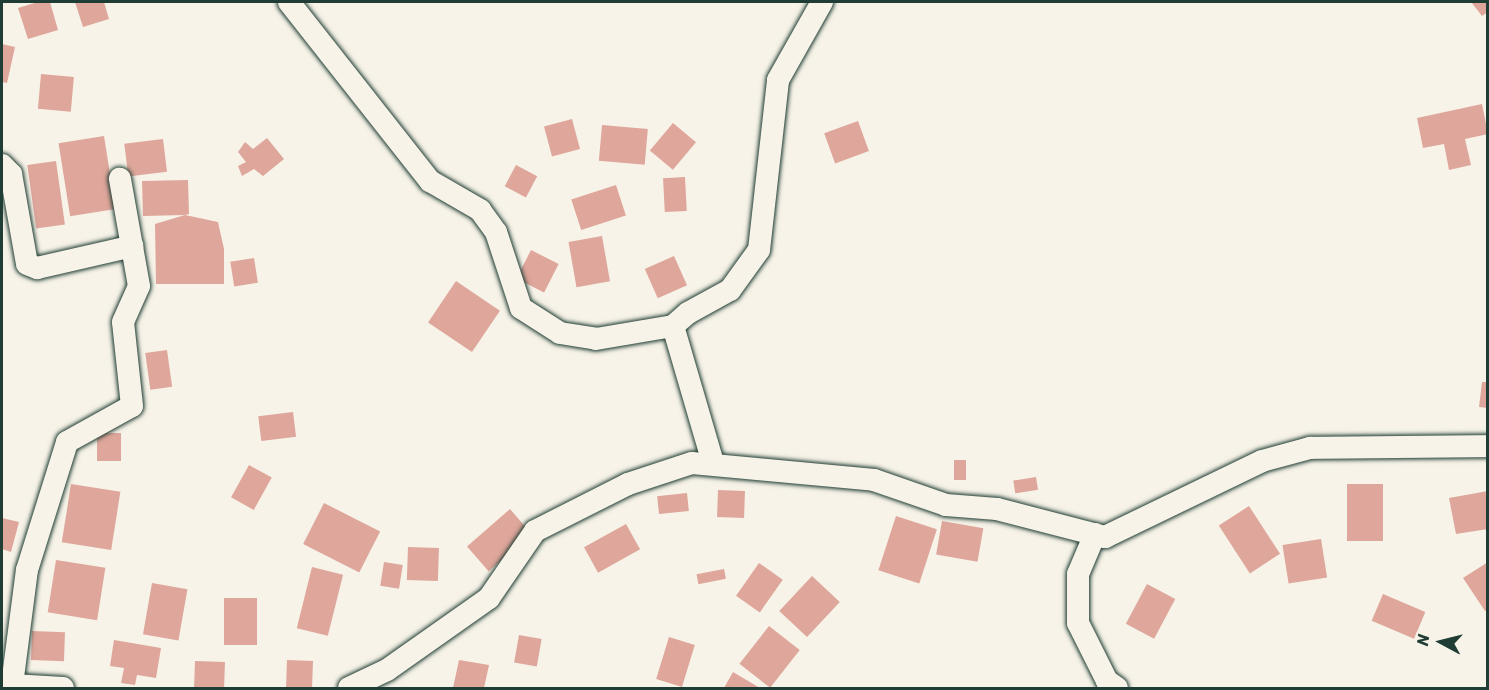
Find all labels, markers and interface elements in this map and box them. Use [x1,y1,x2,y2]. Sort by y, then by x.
north arrow [1411,612,1471,672]
text: N [1408,632,1438,647]

